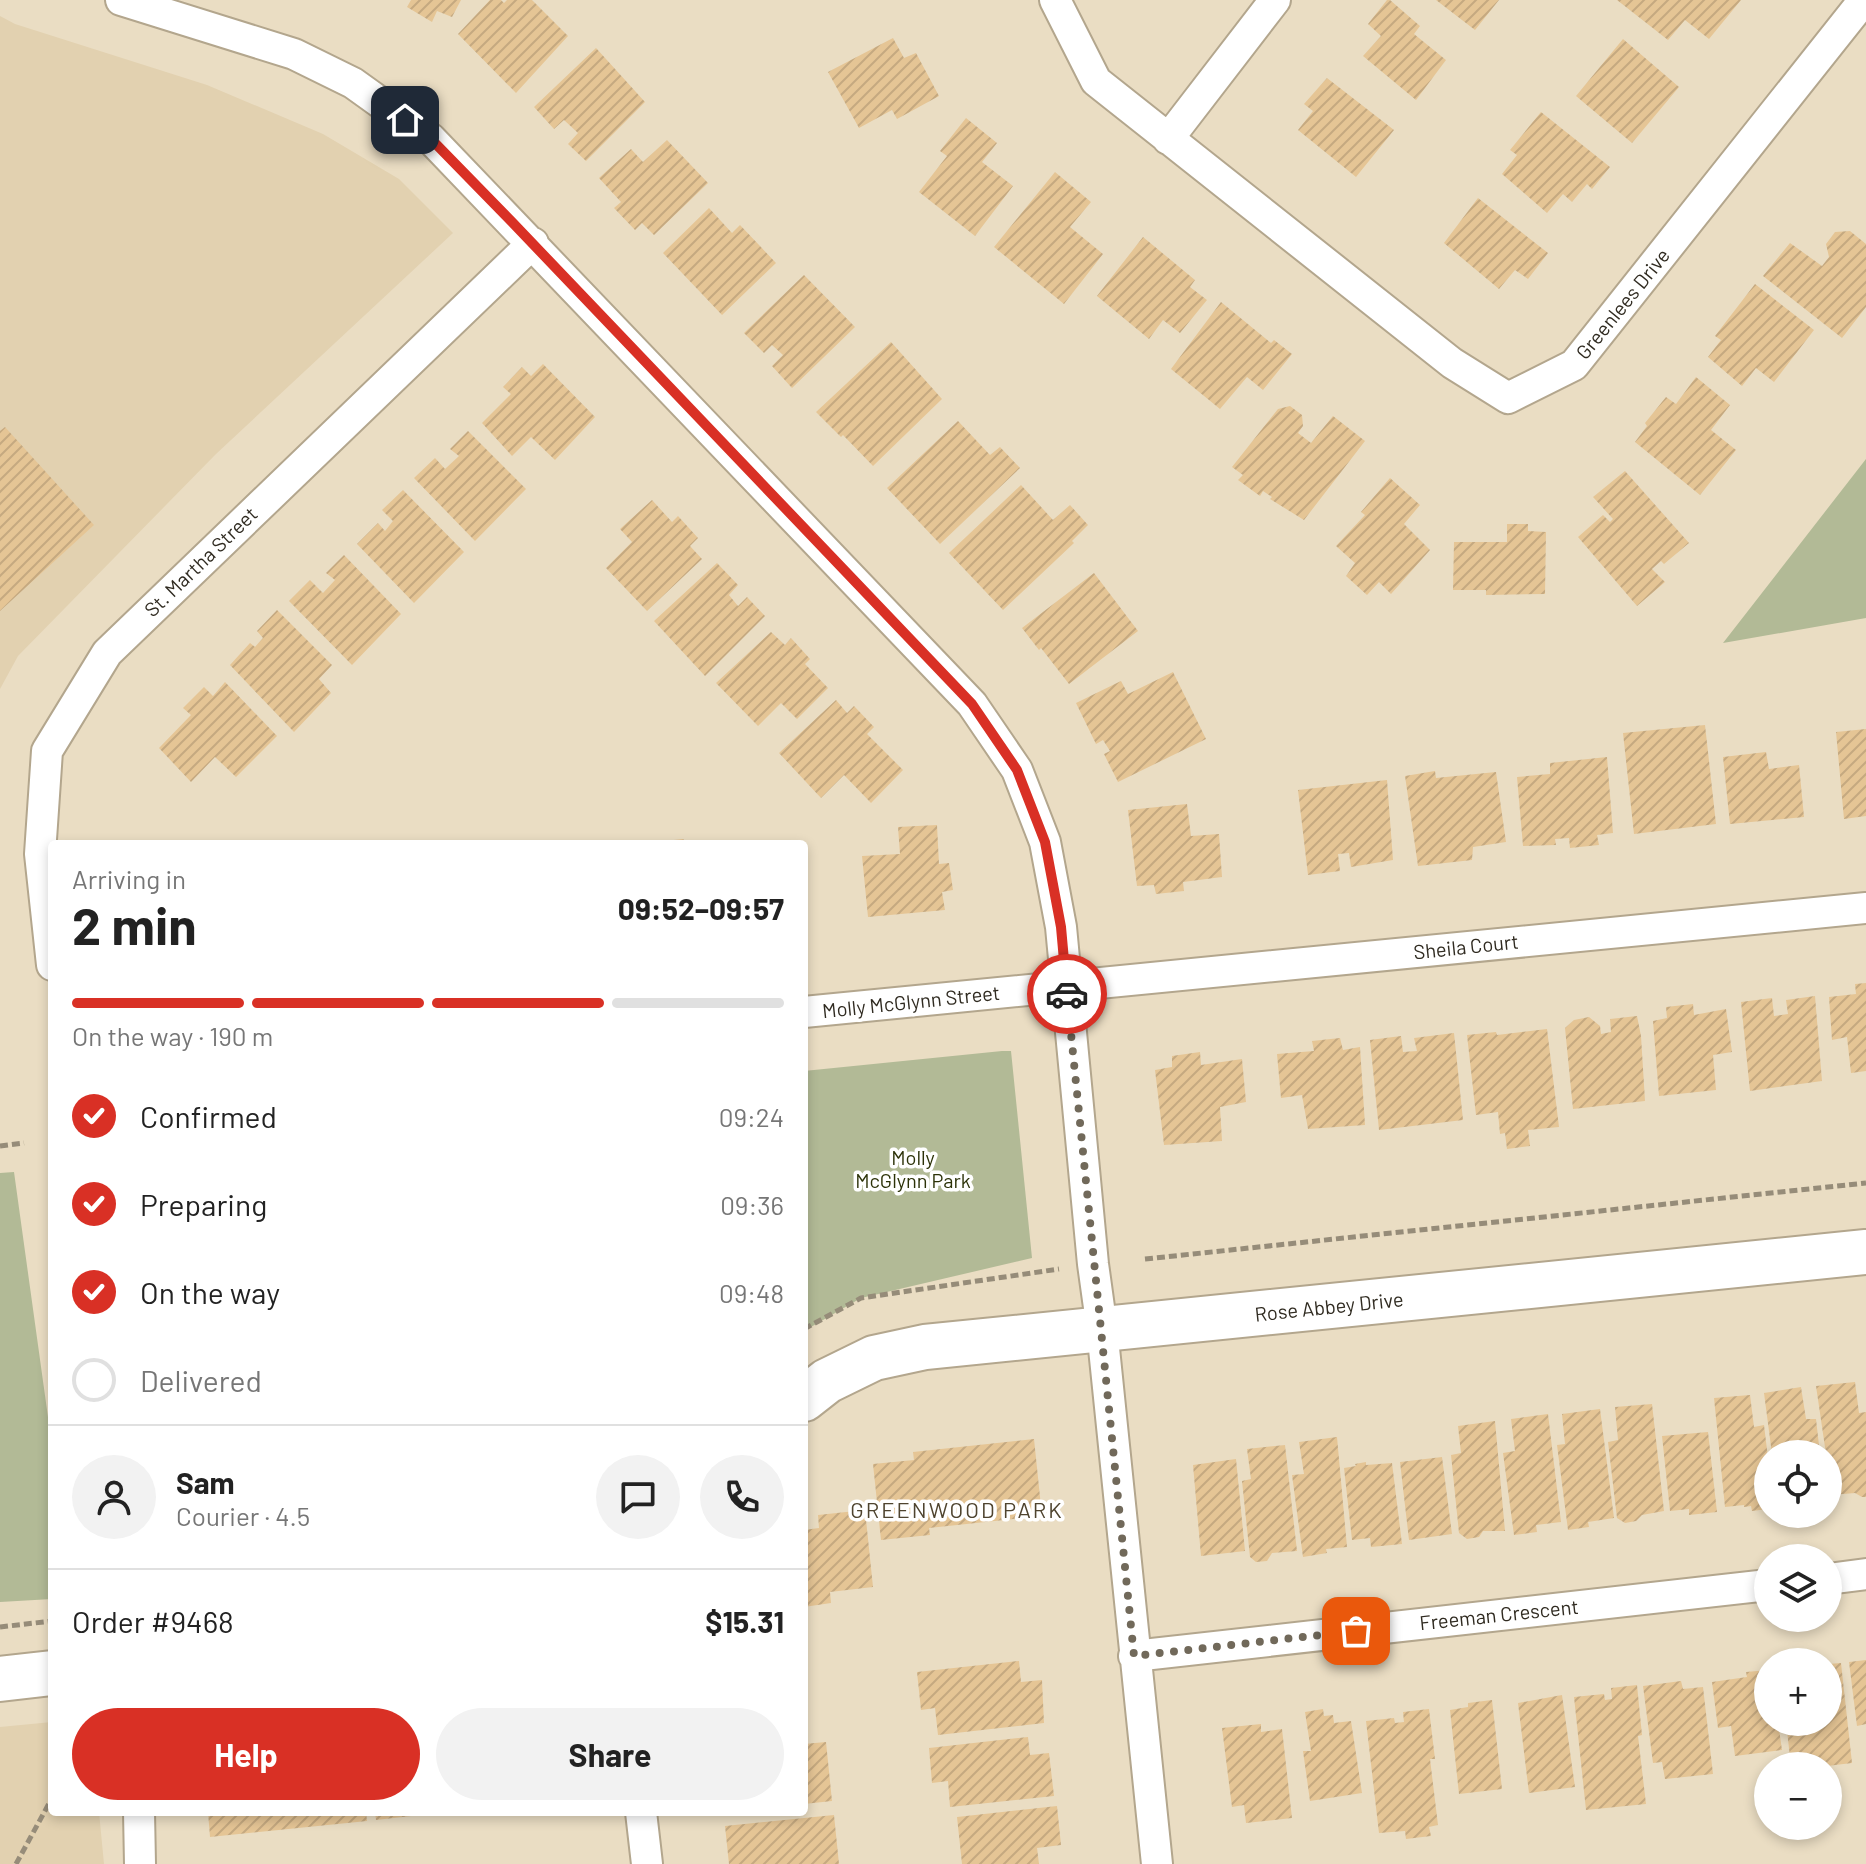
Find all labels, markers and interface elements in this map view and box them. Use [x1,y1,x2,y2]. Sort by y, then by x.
pin [371,86,439,154]
icon: home [383,98,427,142]
street label: Greenlees Drive [1570,243,1674,364]
street label: St. Martha Street [139,501,262,621]
text: Arriving in [72,863,186,894]
text: 09:52–09:57 [618,890,784,926]
text: 2 min [72,893,197,955]
street label: Sheila Court [1412,929,1520,963]
courier [1027,954,1107,1034]
icon: car [1045,972,1089,1016]
street label: Molly McGlynn Street [821,980,1001,1022]
text: On the way · 190 m [72,1020,273,1051]
icon: check [72,1094,116,1138]
text: Confirmed [140,1098,277,1134]
text: 09:24 [719,1101,784,1132]
park label: Molly McGlynn Park [855,1145,971,1192]
icon: check [72,1182,116,1226]
text: Preparing [140,1186,267,1222]
text: 09:36 [720,1189,784,1220]
icon: check [72,1270,116,1314]
text: On the way [140,1274,280,1310]
text: 09:48 [719,1277,784,1308]
street label: Rose Abbey Drive [1253,1286,1404,1326]
text: Delivered [140,1362,262,1398]
map controls [1754,1440,1842,1840]
button: locate [1754,1440,1842,1528]
button: person [72,1455,156,1539]
button: chat [596,1455,680,1539]
button: phone [700,1455,784,1539]
text: Sam [176,1464,235,1500]
district label: GREENWOOD PARK [850,1496,1064,1522]
text: Courier · 4.5 [176,1500,310,1531]
button: layers [1754,1544,1842,1632]
street label: Freeman Crescent [1418,1594,1580,1634]
pin [1322,1597,1390,1665]
text: Order #9468 [72,1603,234,1639]
text: $15.31 [705,1603,784,1639]
icon: bag [1334,1609,1378,1653]
button: + [1754,1648,1842,1736]
button: Help [72,1708,420,1800]
button: Share [436,1708,784,1800]
button: − [1754,1752,1842,1840]

